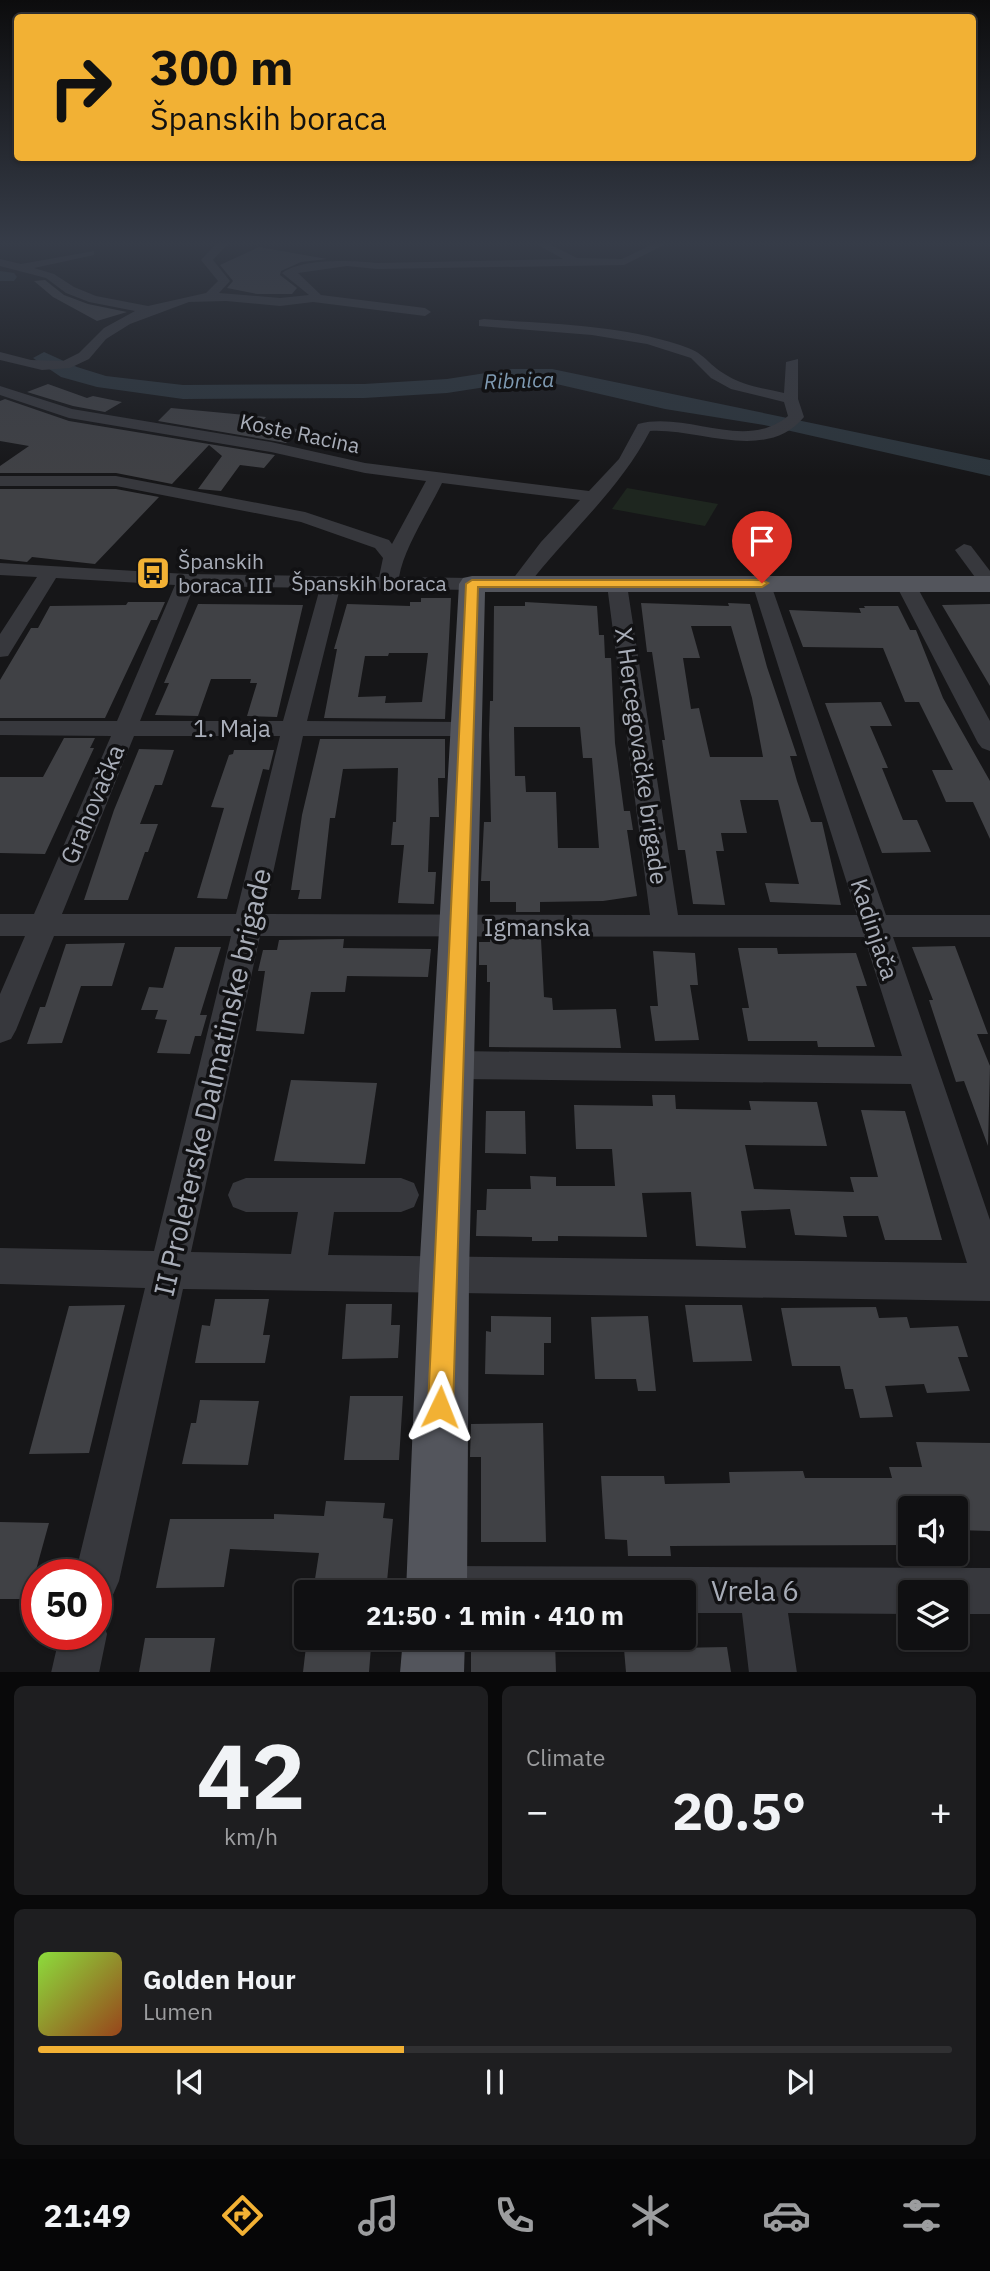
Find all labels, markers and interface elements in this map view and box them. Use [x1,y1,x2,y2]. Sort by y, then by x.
text: 300 m [150,35,294,98]
icon: right [35,42,126,133]
text: Španskih boraca [150,97,387,139]
water label: Ribnica [483,365,555,395]
street label: Koste Racina [238,407,362,459]
pin [732,511,792,583]
icon: arrive [743,522,781,560]
place label: Španskih boraca III [178,547,273,599]
bus stop icon: Španskih boraca III [134,554,172,592]
street label: Španskih boraca [291,569,447,597]
street label: X Hercegovačke brigade [608,626,676,886]
street label: 1. Maja [193,712,271,744]
street label: Grahovačka [52,739,132,869]
street label: II Proleterske Dalmatinske brigade [145,864,279,1300]
street label: Kadinjača [844,874,906,984]
street label: Igmanska [484,911,591,943]
position arrow [403,1370,477,1444]
map controls [898,1496,968,1650]
button: sound [898,1496,968,1566]
speed limit sign: 50 [21,1559,112,1650]
street label: Vrela 6 [711,1572,799,1609]
button: layers [898,1580,968,1650]
text: 21:50 · 1 min · 410 m [366,1598,624,1632]
text: 42 [196,1716,306,1834]
text: Climate [526,1742,605,1772]
text: 20.5° [672,1777,806,1844]
text: − [526,1786,549,1835]
text: + [929,1786,952,1835]
text: km/h [224,1821,278,1851]
text: Golden Hour [143,1962,296,1996]
text: Lumen [143,1996,213,2026]
icon: previous [171,2063,209,2101]
icon: pause [476,2063,514,2101]
icon: next [781,2063,819,2101]
icon: directions [218,2191,267,2240]
icon: music [354,2191,403,2240]
icon: phone [490,2191,539,2240]
icon: climate [626,2191,675,2240]
icon: car [762,2191,811,2240]
icon: filters [897,2191,946,2240]
text: 21:49 [43,2194,131,2236]

